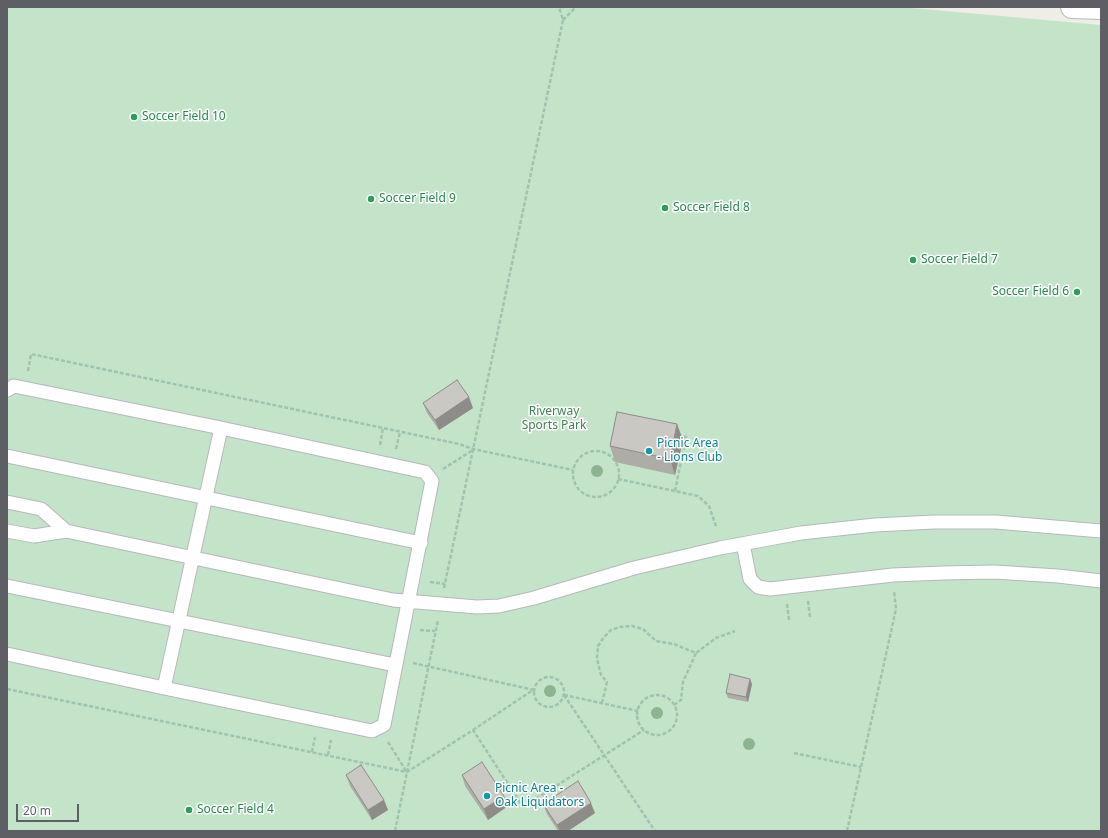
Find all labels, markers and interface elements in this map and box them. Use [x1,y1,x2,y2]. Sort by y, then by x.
place label: Soccer Field 10 [142,110,226,124]
marker: Soccer Field 10 [129,112,139,122]
place label: Soccer Field 9 [379,192,456,206]
marker: Soccer Field 9 [366,194,376,204]
place label: Soccer Field 8 [673,201,750,215]
marker: Soccer Field 8 [660,203,670,213]
place label: Soccer Field 7 [921,253,998,267]
marker: Soccer Field 7 [908,255,918,265]
place label: Soccer Field 6 [992,285,1069,299]
marker: Soccer Field 6 [1072,287,1082,297]
park label: Riverway Sports Park [522,405,586,433]
place label: Picnic Area - Lions Club [657,437,722,465]
marker: Picnic Area - Lions Club [644,446,654,456]
place label: Picnic Area - Oak Liquidators [495,782,584,810]
marker: Picnic Area - Oak Liquidators [482,791,492,801]
scale bar [18,796,81,822]
text: 20 m [23,802,51,819]
place label: Soccer Field 4 [197,803,274,817]
marker: Soccer Field 4 [184,805,194,815]

